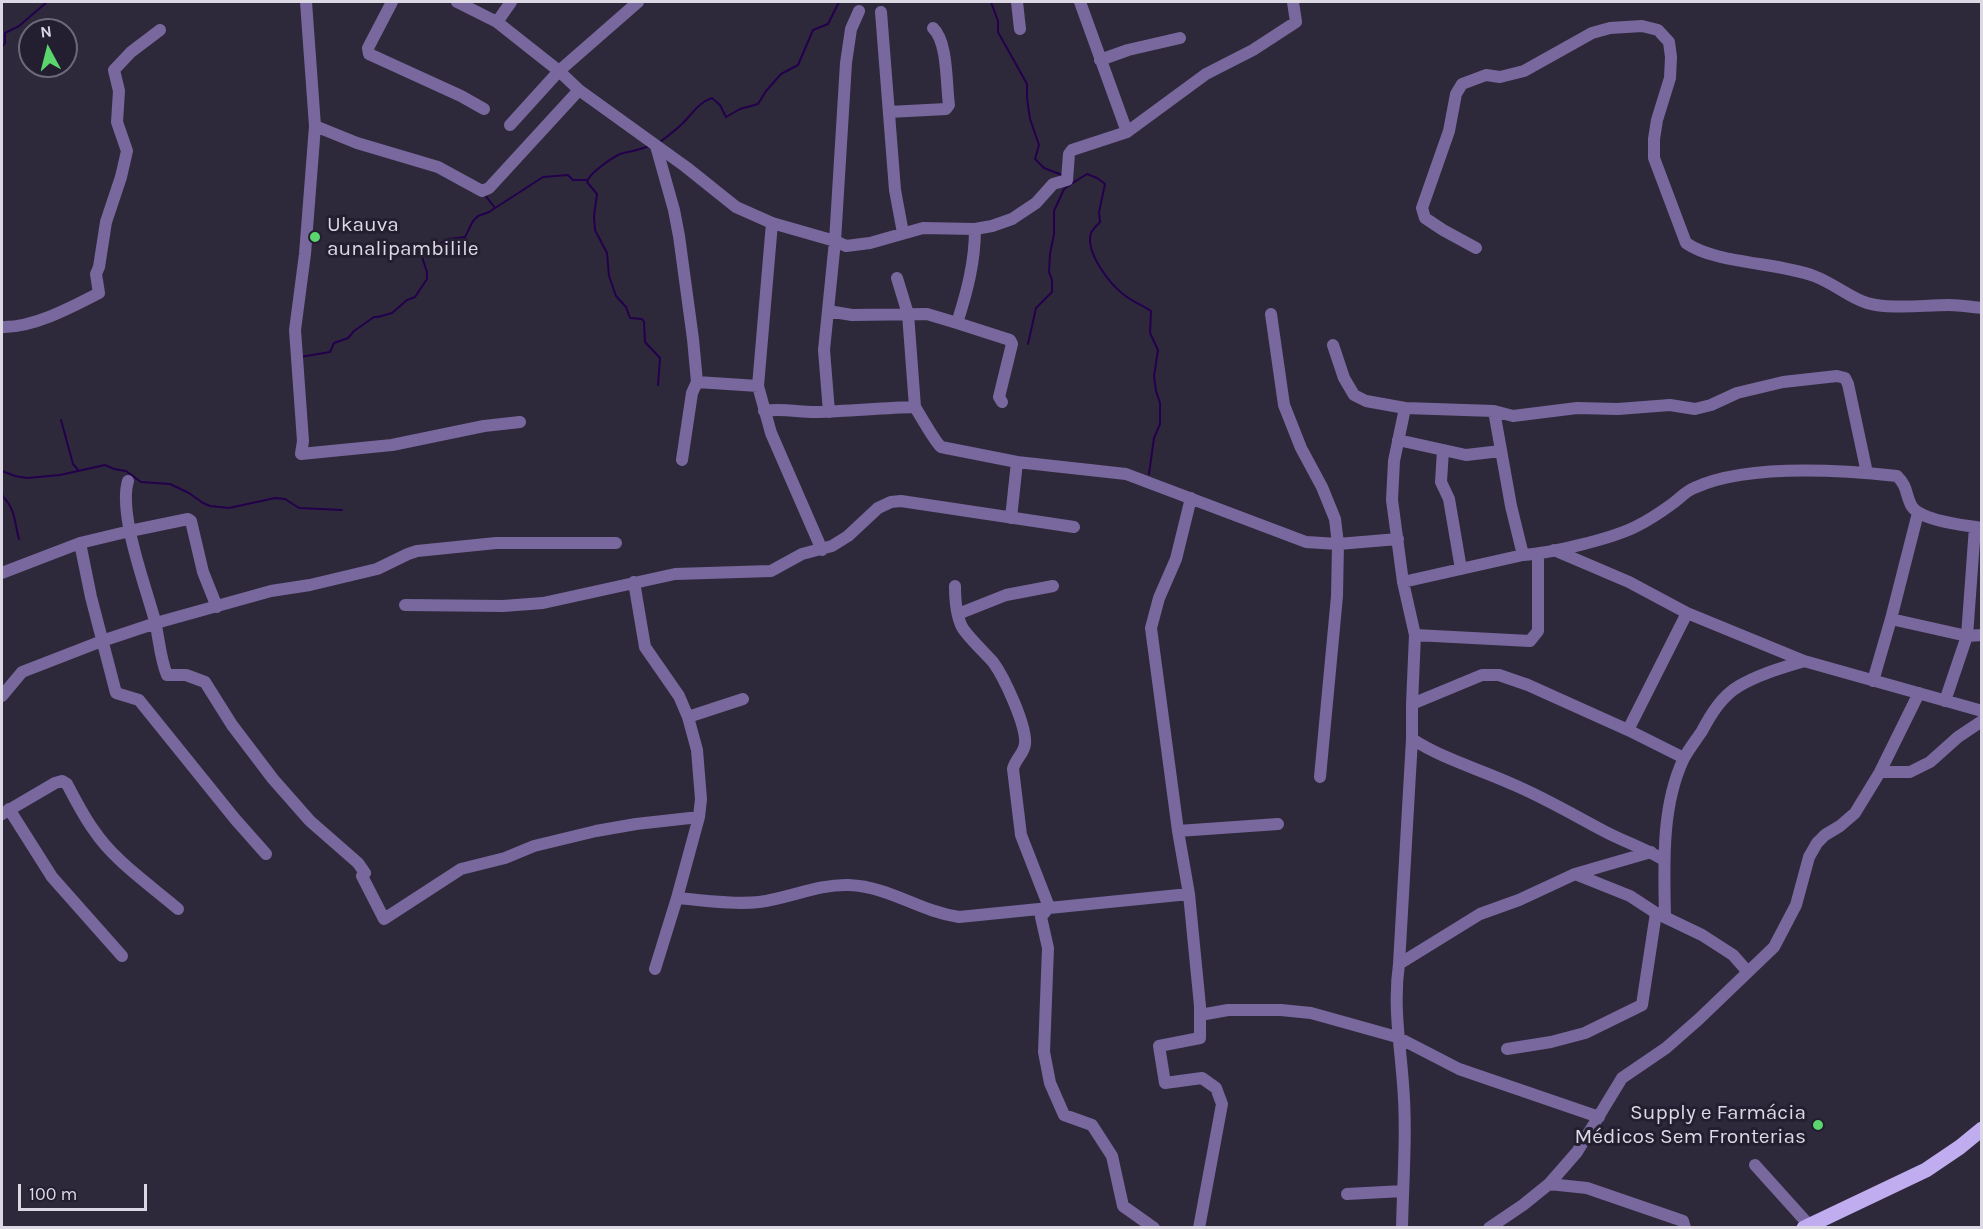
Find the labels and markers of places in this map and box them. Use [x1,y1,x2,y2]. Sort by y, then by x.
place label: Ukauva aunalipambilile [327,212,479,262]
marker: Ukauva aunalipambilile [308,230,322,244]
place label: Supply e Farmácia Médicos Sem Fronterias [1574,1100,1806,1150]
marker: Supply e Farmácia Médicos Sem Fronterias [1811,1118,1825,1132]

